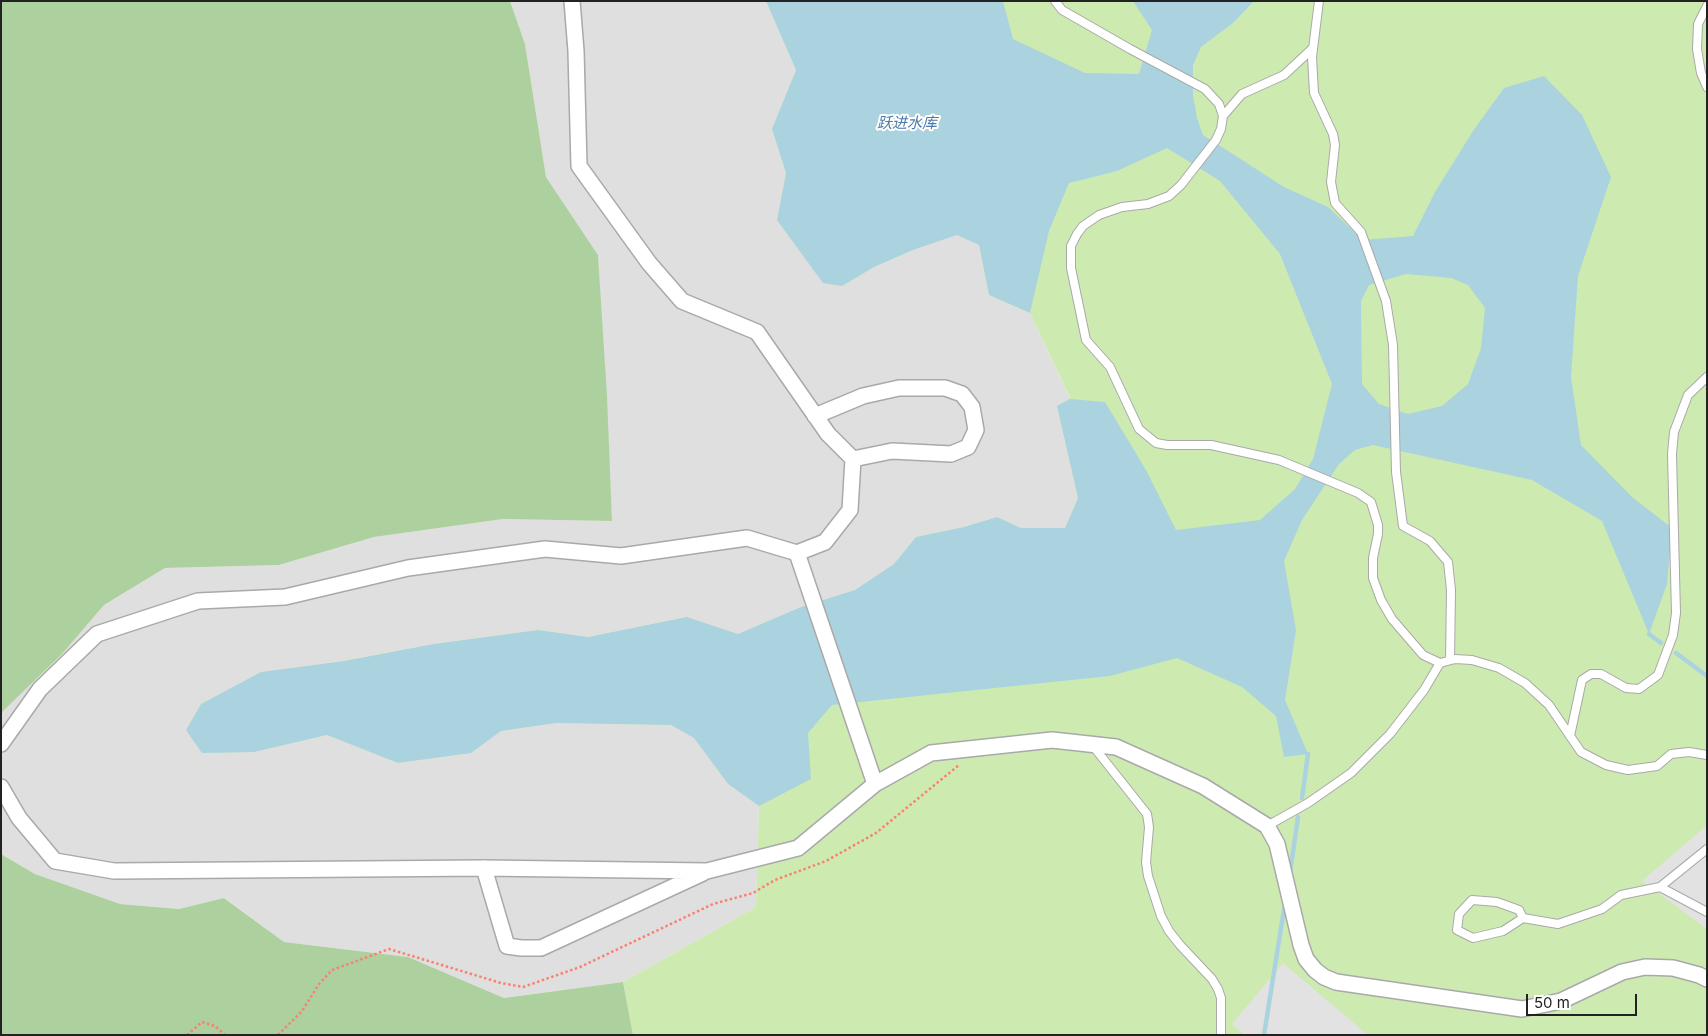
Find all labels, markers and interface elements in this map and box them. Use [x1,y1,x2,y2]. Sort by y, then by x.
water label: 跃进水库 [877,114,937,132]
scale bar [1528,984,1639,1016]
text: 50 m [1534,993,1570,1012]

